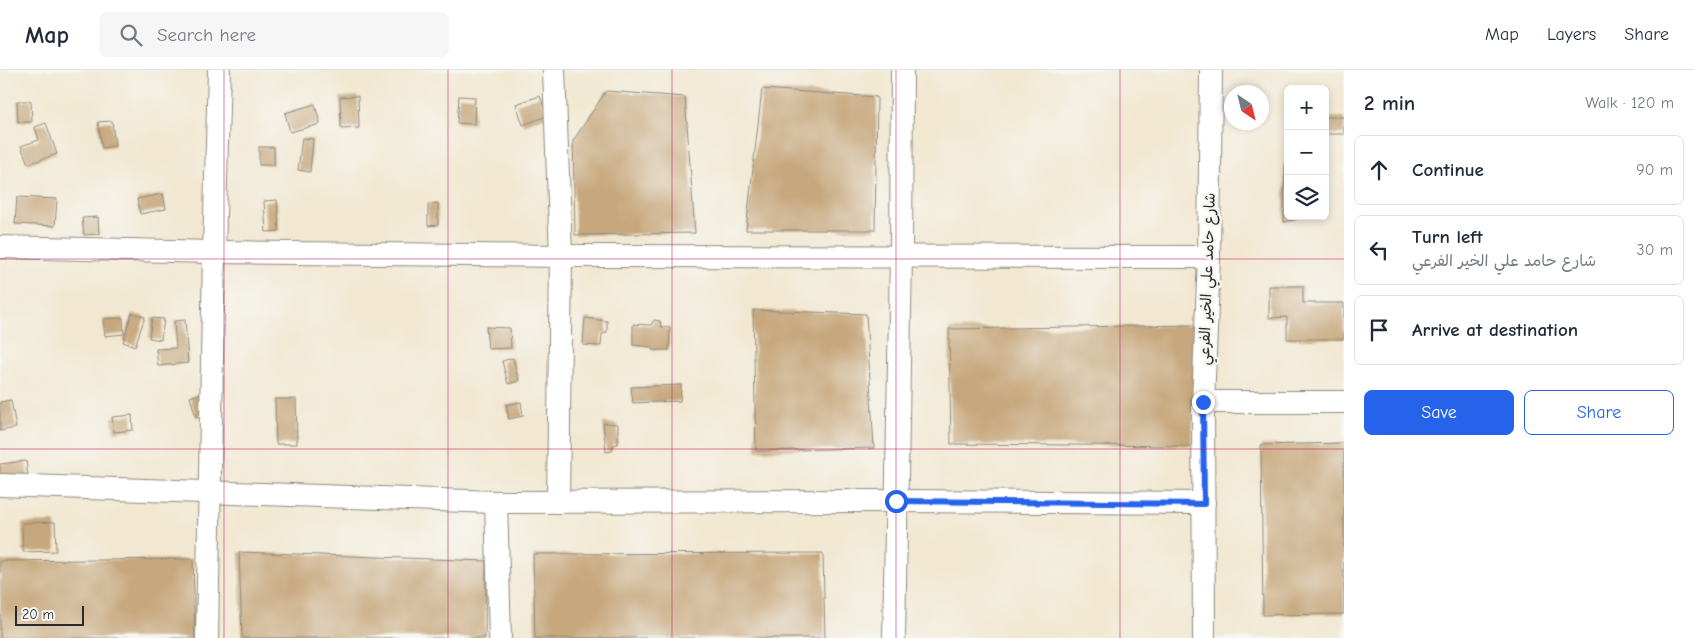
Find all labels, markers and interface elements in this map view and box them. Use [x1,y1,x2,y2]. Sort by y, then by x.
search box [99,12,449,57]
text: Map [25,21,69,49]
icon: search [117,21,145,49]
text: Search here [157,24,256,46]
text: Map [1485,24,1519,45]
text: Layers [1547,24,1596,45]
text: Share [1624,24,1669,45]
north arrow [1224,85,1269,130]
map controls [1284,85,1329,220]
button: + [1284,85,1329,130]
text: 2 min [1364,91,1415,115]
text: Walk · 120 m [1585,94,1674,112]
button: − [1284,130,1329,175]
icon: ahead [1365,156,1393,184]
text: Continue [1412,159,1484,181]
text: 90 m [1636,161,1673,179]
button: layers [1284,175,1329,220]
street label: شارع حامد علي الخير الفرعي [1195,192,1223,366]
text: Turn left [1412,226,1483,248]
icon: left [1365,236,1393,264]
text: 30 m [1637,241,1673,259]
text: شارع حامد علي الخير الفرعي [1412,252,1596,270]
icon: arrive [1365,316,1393,344]
text: Arrive at destination [1412,319,1578,341]
button: Save [1364,390,1514,435]
button: Share [1524,390,1674,435]
route end [1192,391,1215,414]
route start [885,490,908,513]
scale bar [15,603,84,626]
text: 20 m [22,606,54,623]

